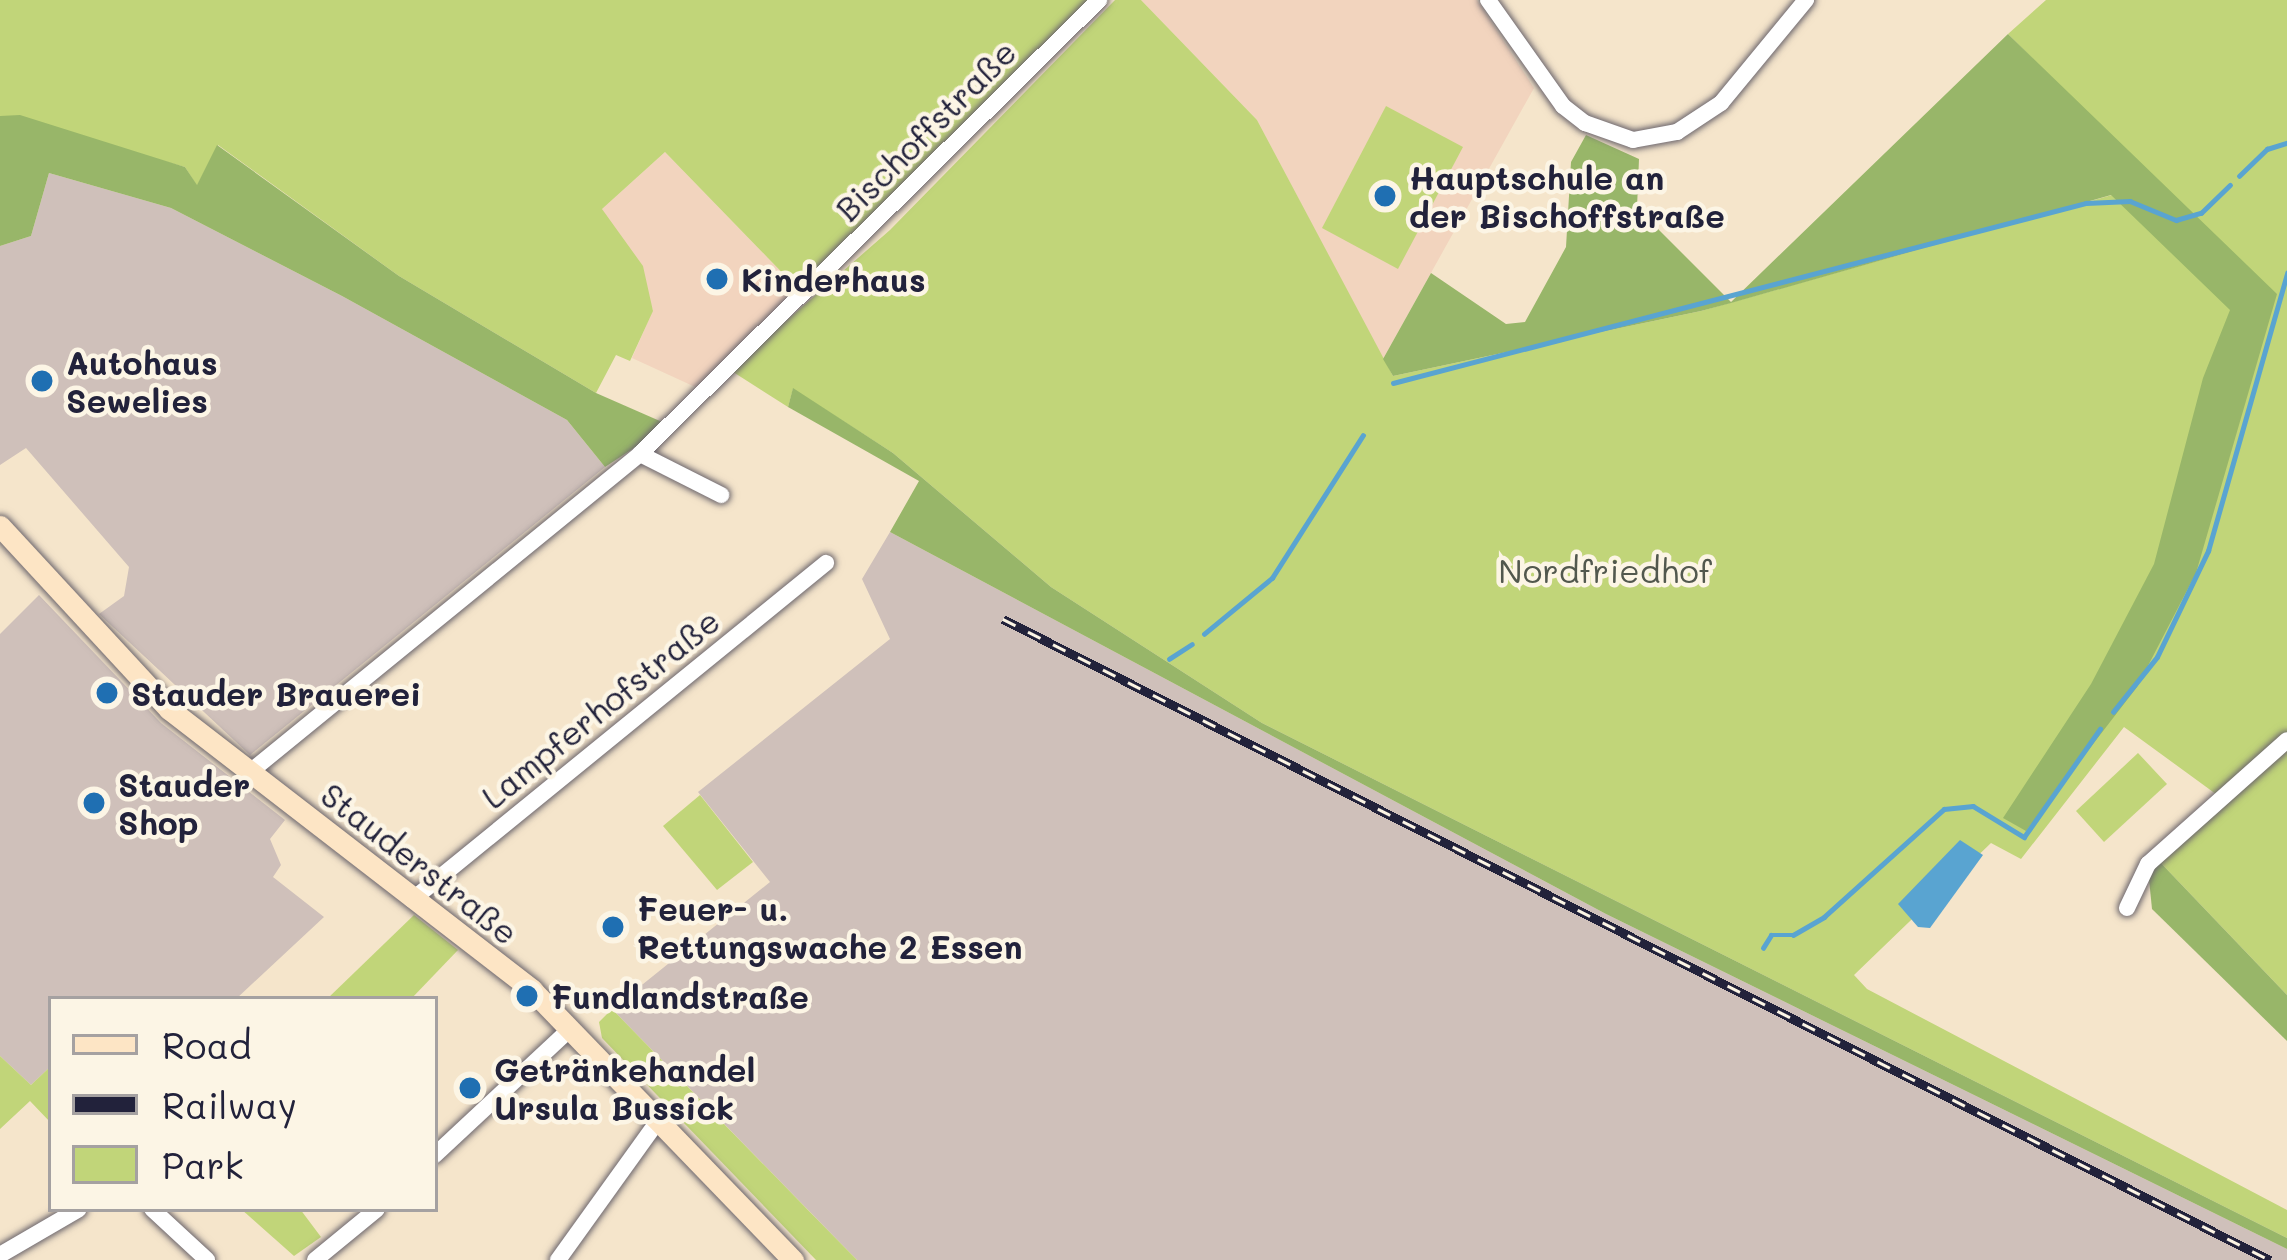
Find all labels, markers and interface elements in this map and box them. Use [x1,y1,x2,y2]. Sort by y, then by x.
street label: Bischoffstraße [827,32,1023,228]
place label: Hauptschule an der Bischoffstraße [1409,157,1725,235]
marker: Hauptschule an der Bischoffstraße [1372,183,1398,209]
place label: Kinderhaus [741,259,926,299]
marker: Kinderhaus [704,266,730,292]
place label: Autohaus Sewelies [66,342,218,420]
marker: Autohaus Sewelies [29,368,55,394]
park label: Nordfriedhof [1498,550,1712,590]
street label: Lampferhofstraße [473,600,727,816]
place label: Stauder Brauerei [131,673,421,713]
marker: Stauder Brauerei [94,680,120,706]
place label: Stauder Shop [118,764,250,842]
street label: Stauderstraße [314,774,526,952]
marker: Stauder Shop [81,790,107,816]
place label: Feuer- u. Rettungswache 2 Essen [637,888,1022,966]
marker: Feuer- u. Rettungswache 2 Essen [600,914,626,940]
place label: Fundlandstraße [551,976,809,1016]
marker: Fundlandstraße [514,983,540,1009]
legend [48,996,438,1212]
text: Road [162,1021,252,1068]
place label: Getränkehandel Ursula Bussick [494,1049,755,1127]
marker: Getränkehandel Ursula Bussick [457,1075,483,1101]
text: Railway [162,1081,297,1128]
text: Park [162,1141,244,1188]

